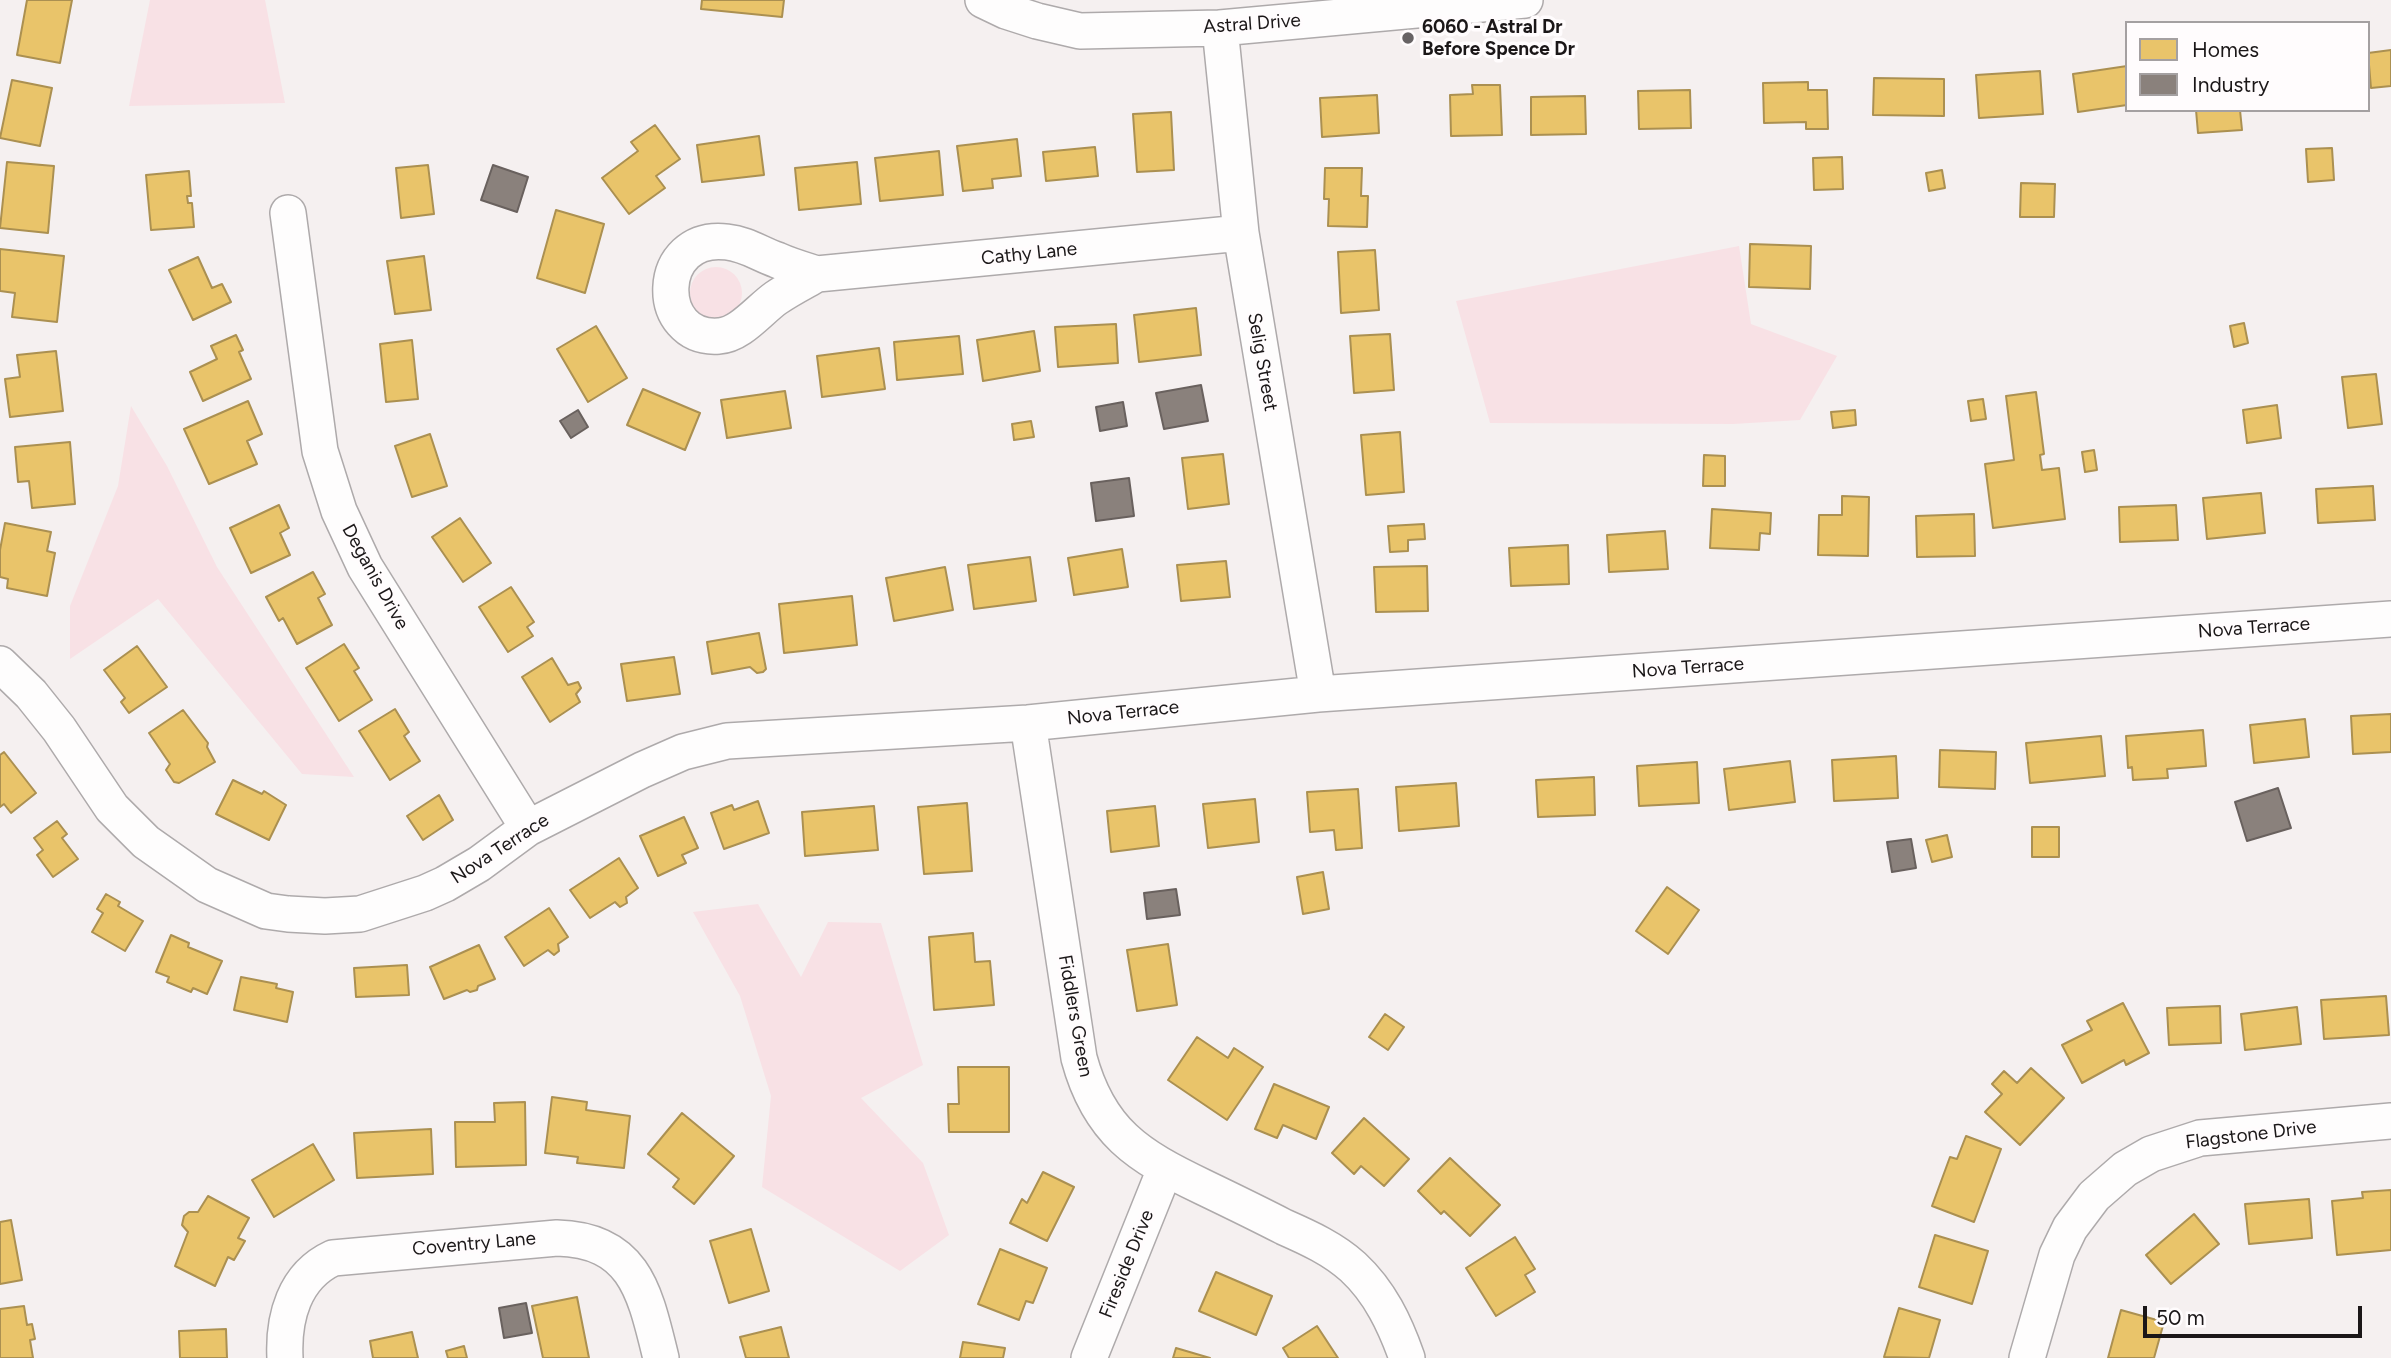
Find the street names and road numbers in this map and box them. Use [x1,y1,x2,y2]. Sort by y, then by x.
street label: Astral Drive [1202,9,1302,39]
street label: Cathy Lane [980,238,1078,270]
street label: Selig Street [1242,311,1282,413]
street label: Deganis Drive [337,520,413,634]
street label: Nova Terrace [2197,613,2311,643]
street label: Nova Terrace [1631,653,1745,683]
street label: Nova Terrace [1066,696,1180,730]
street label: Nova Terrace [447,809,553,889]
street label: Fiddlers Green [1053,953,1097,1079]
street label: Flagstone Drive [2184,1116,2318,1154]
street label: Fireside Drive [1095,1206,1159,1322]
street label: Coventry Lane [411,1227,537,1261]

